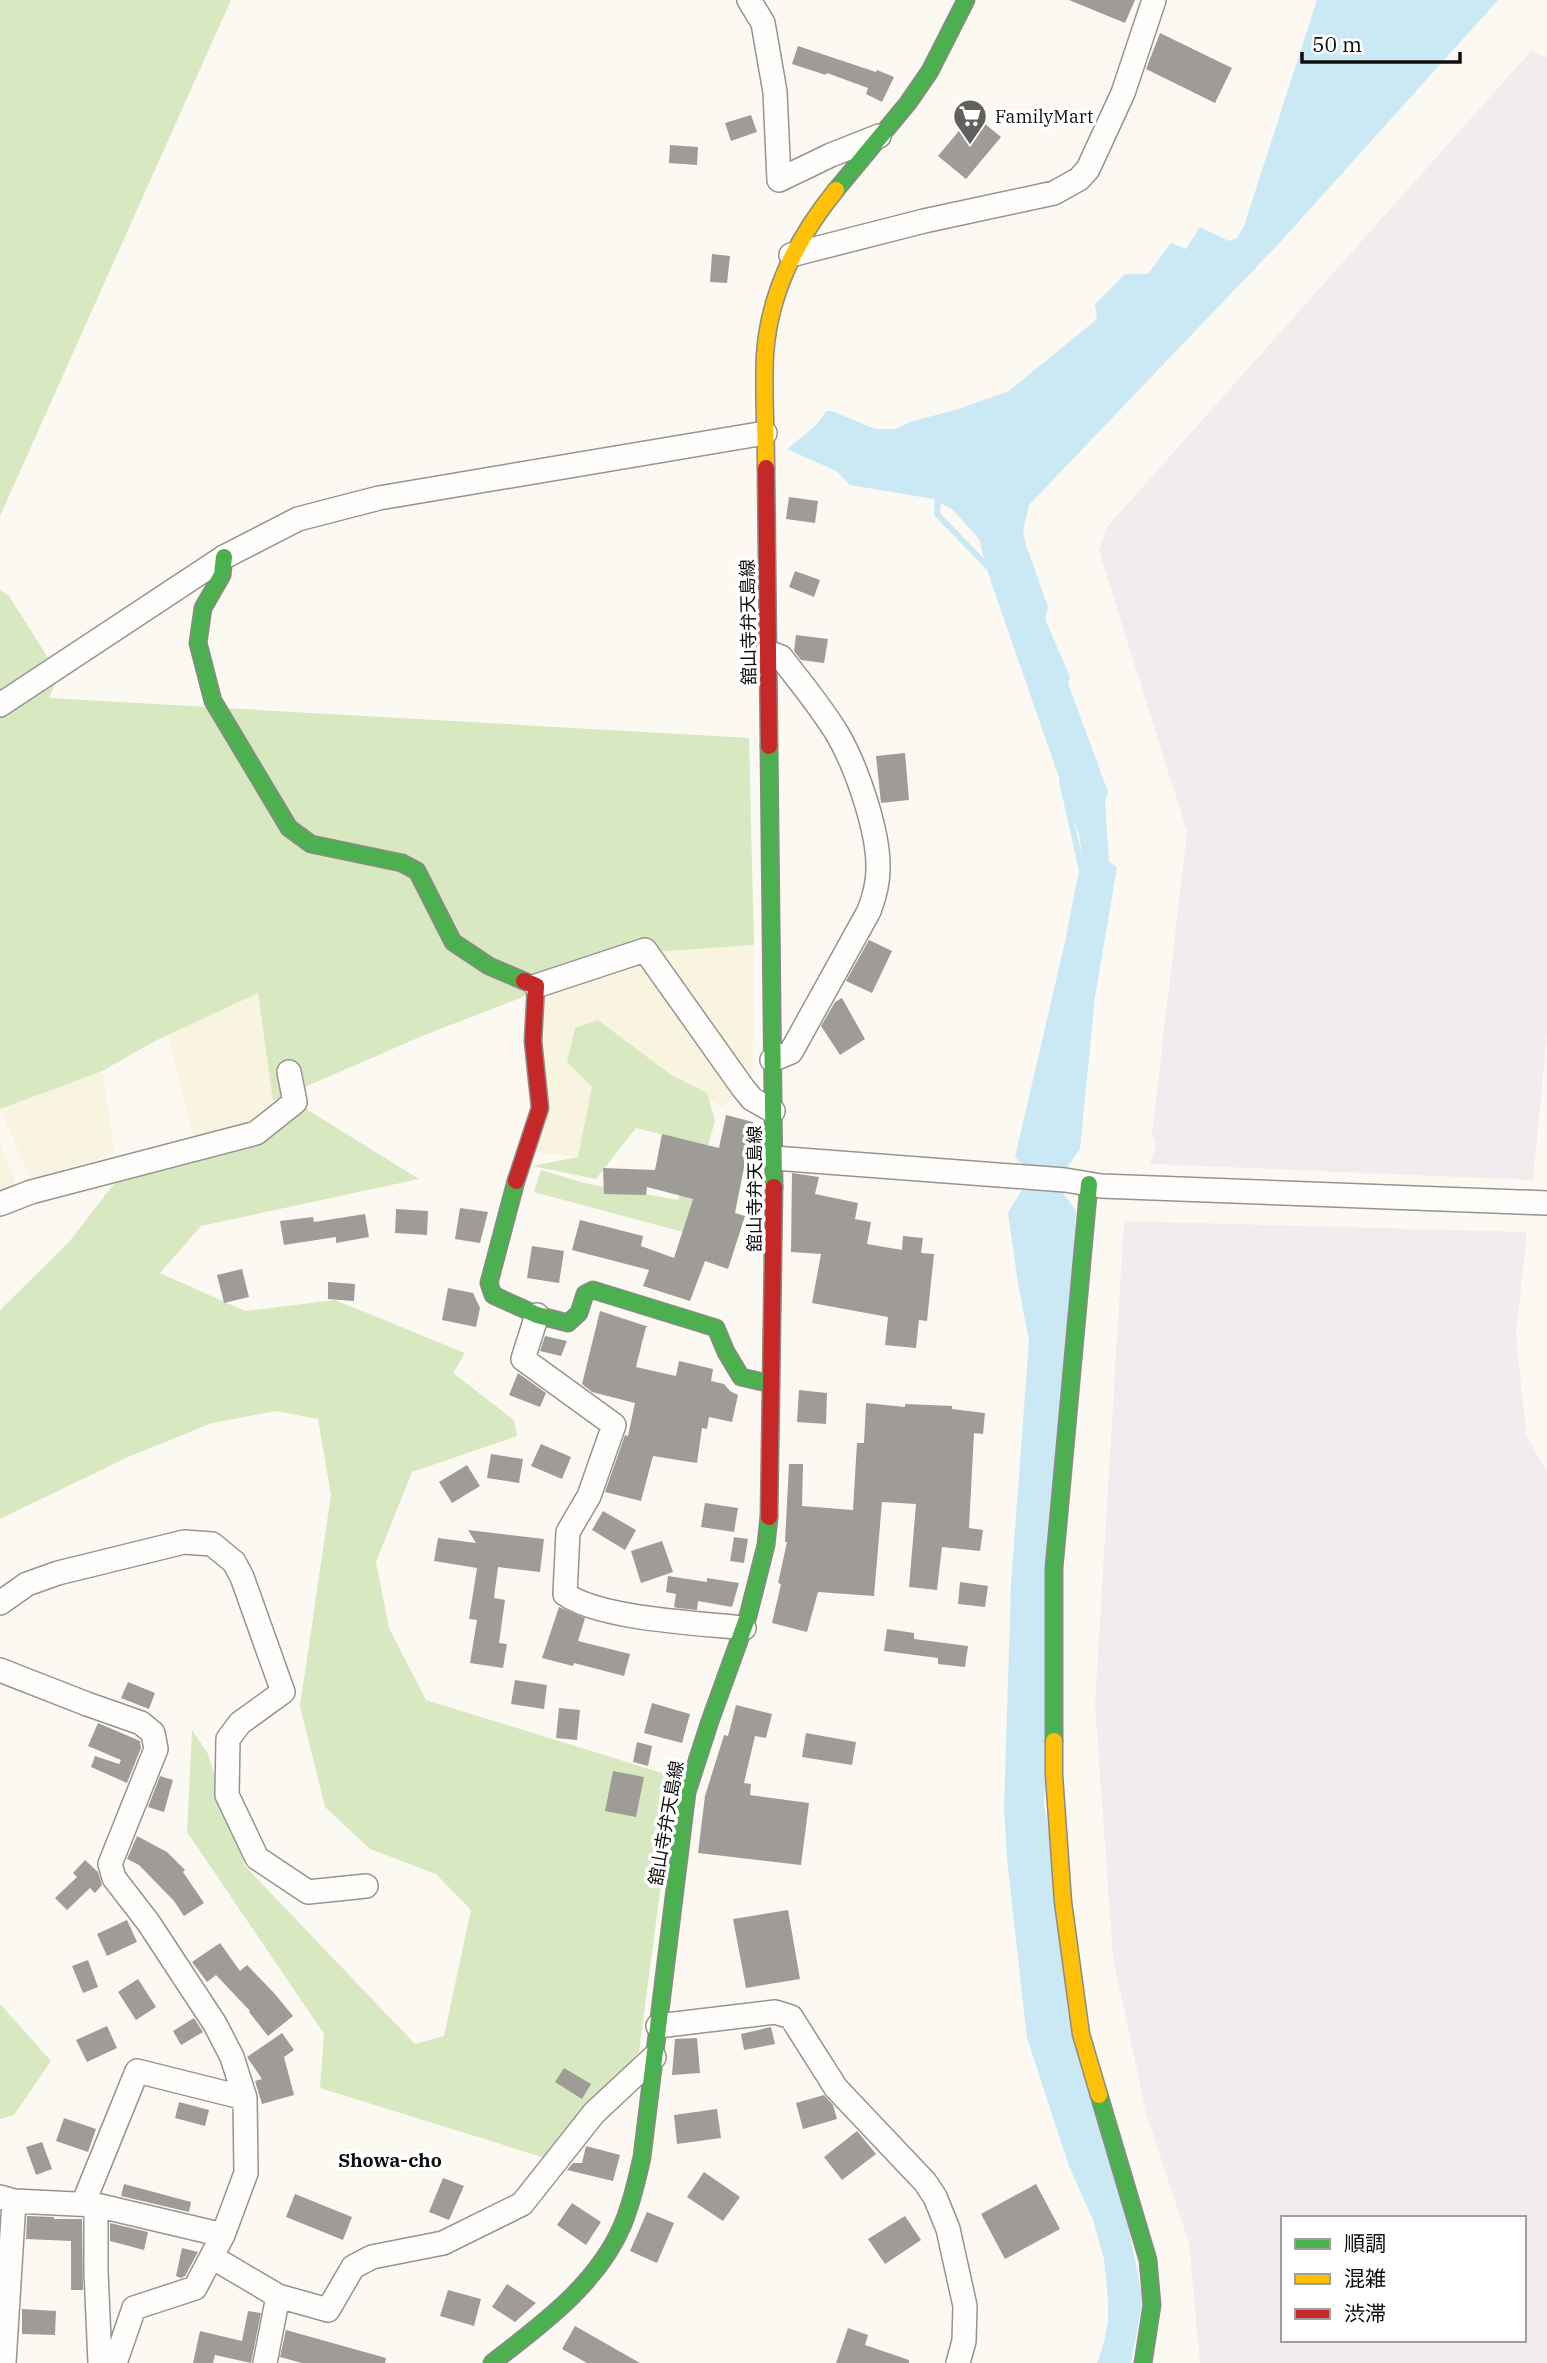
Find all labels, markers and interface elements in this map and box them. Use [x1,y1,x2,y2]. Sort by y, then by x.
scale bar [1302,21,1460,65]
text: 50 m [1312,30,1362,58]
supermarket icon: FamilyMart [951,97,989,146]
place label: FamilyMart [995,105,1093,128]
street label: 舘山寺弁天島線 [735,559,761,685]
street label: 舘山寺弁天島線 [743,1126,766,1252]
street label: 舘山寺弁天島線 [644,1759,688,1887]
district label: Showa-cho [338,2148,442,2172]
legend [1281,2216,1526,2342]
text: 順調 [1344,2229,1386,2257]
text: 混雑 [1344,2264,1386,2292]
text: 渋滞 [1344,2299,1386,2327]

